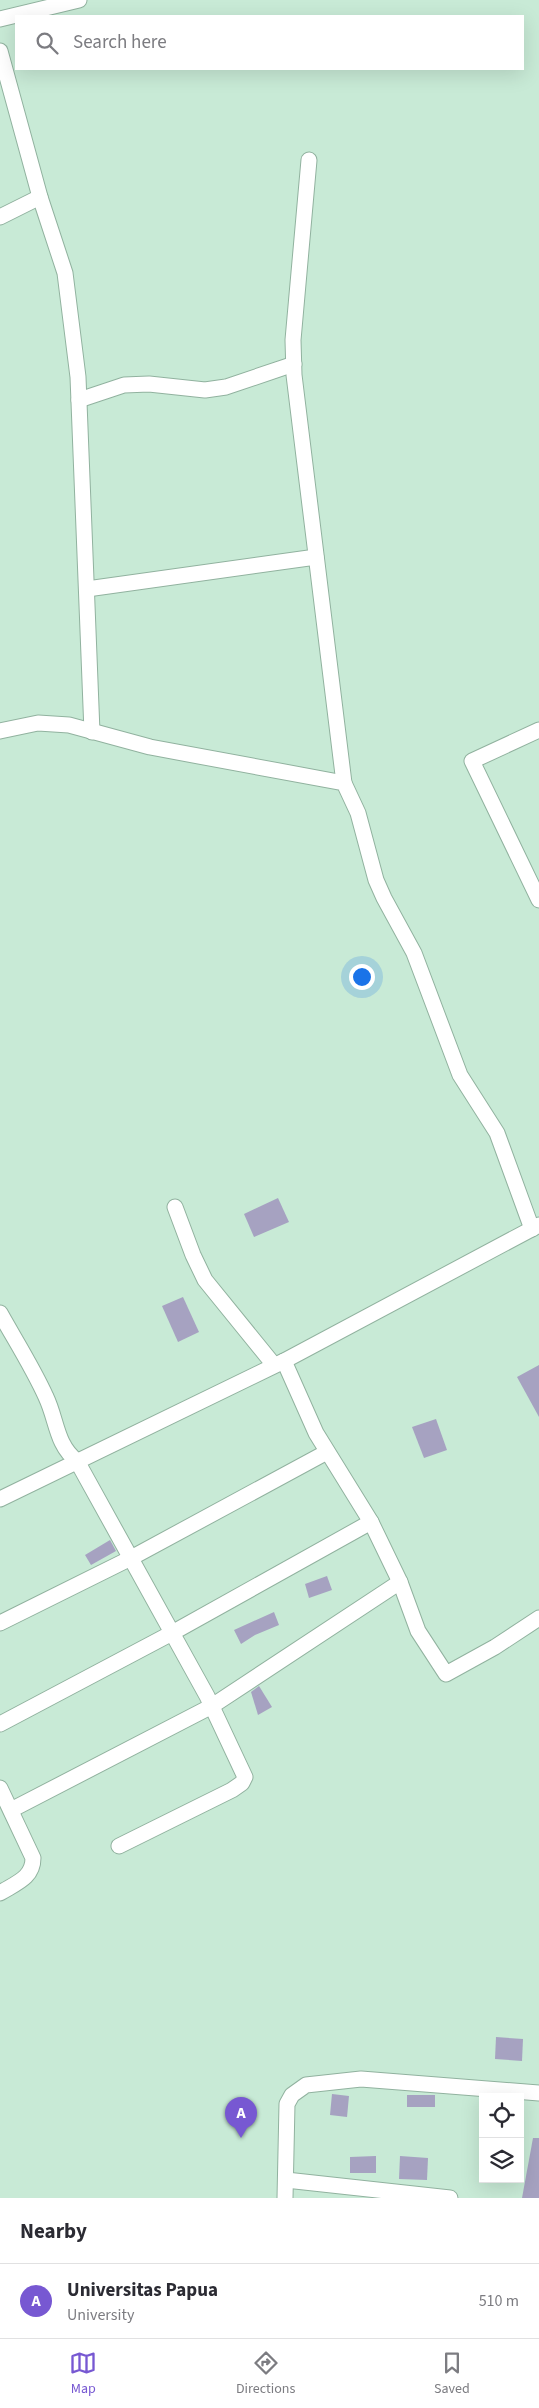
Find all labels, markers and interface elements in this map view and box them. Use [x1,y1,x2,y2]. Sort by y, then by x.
search box [15,15,524,70]
icon: search [33,29,61,57]
text: Search here [73,29,167,56]
your location [349,964,375,990]
map controls [479,2093,524,2183]
button: locate [479,2093,524,2138]
pin: A [225,2097,257,2138]
button: layers [479,2138,524,2183]
text: Nearby [20,2216,87,2246]
text: Universitas Papua [67,2277,218,2304]
text: A [31,2290,41,2312]
text: 510 m [479,2290,519,2312]
text: University [67,2304,134,2326]
tab: Map [69,2349,97,2399]
tab: Directions [236,2349,295,2399]
tab: Saved [434,2349,470,2399]

